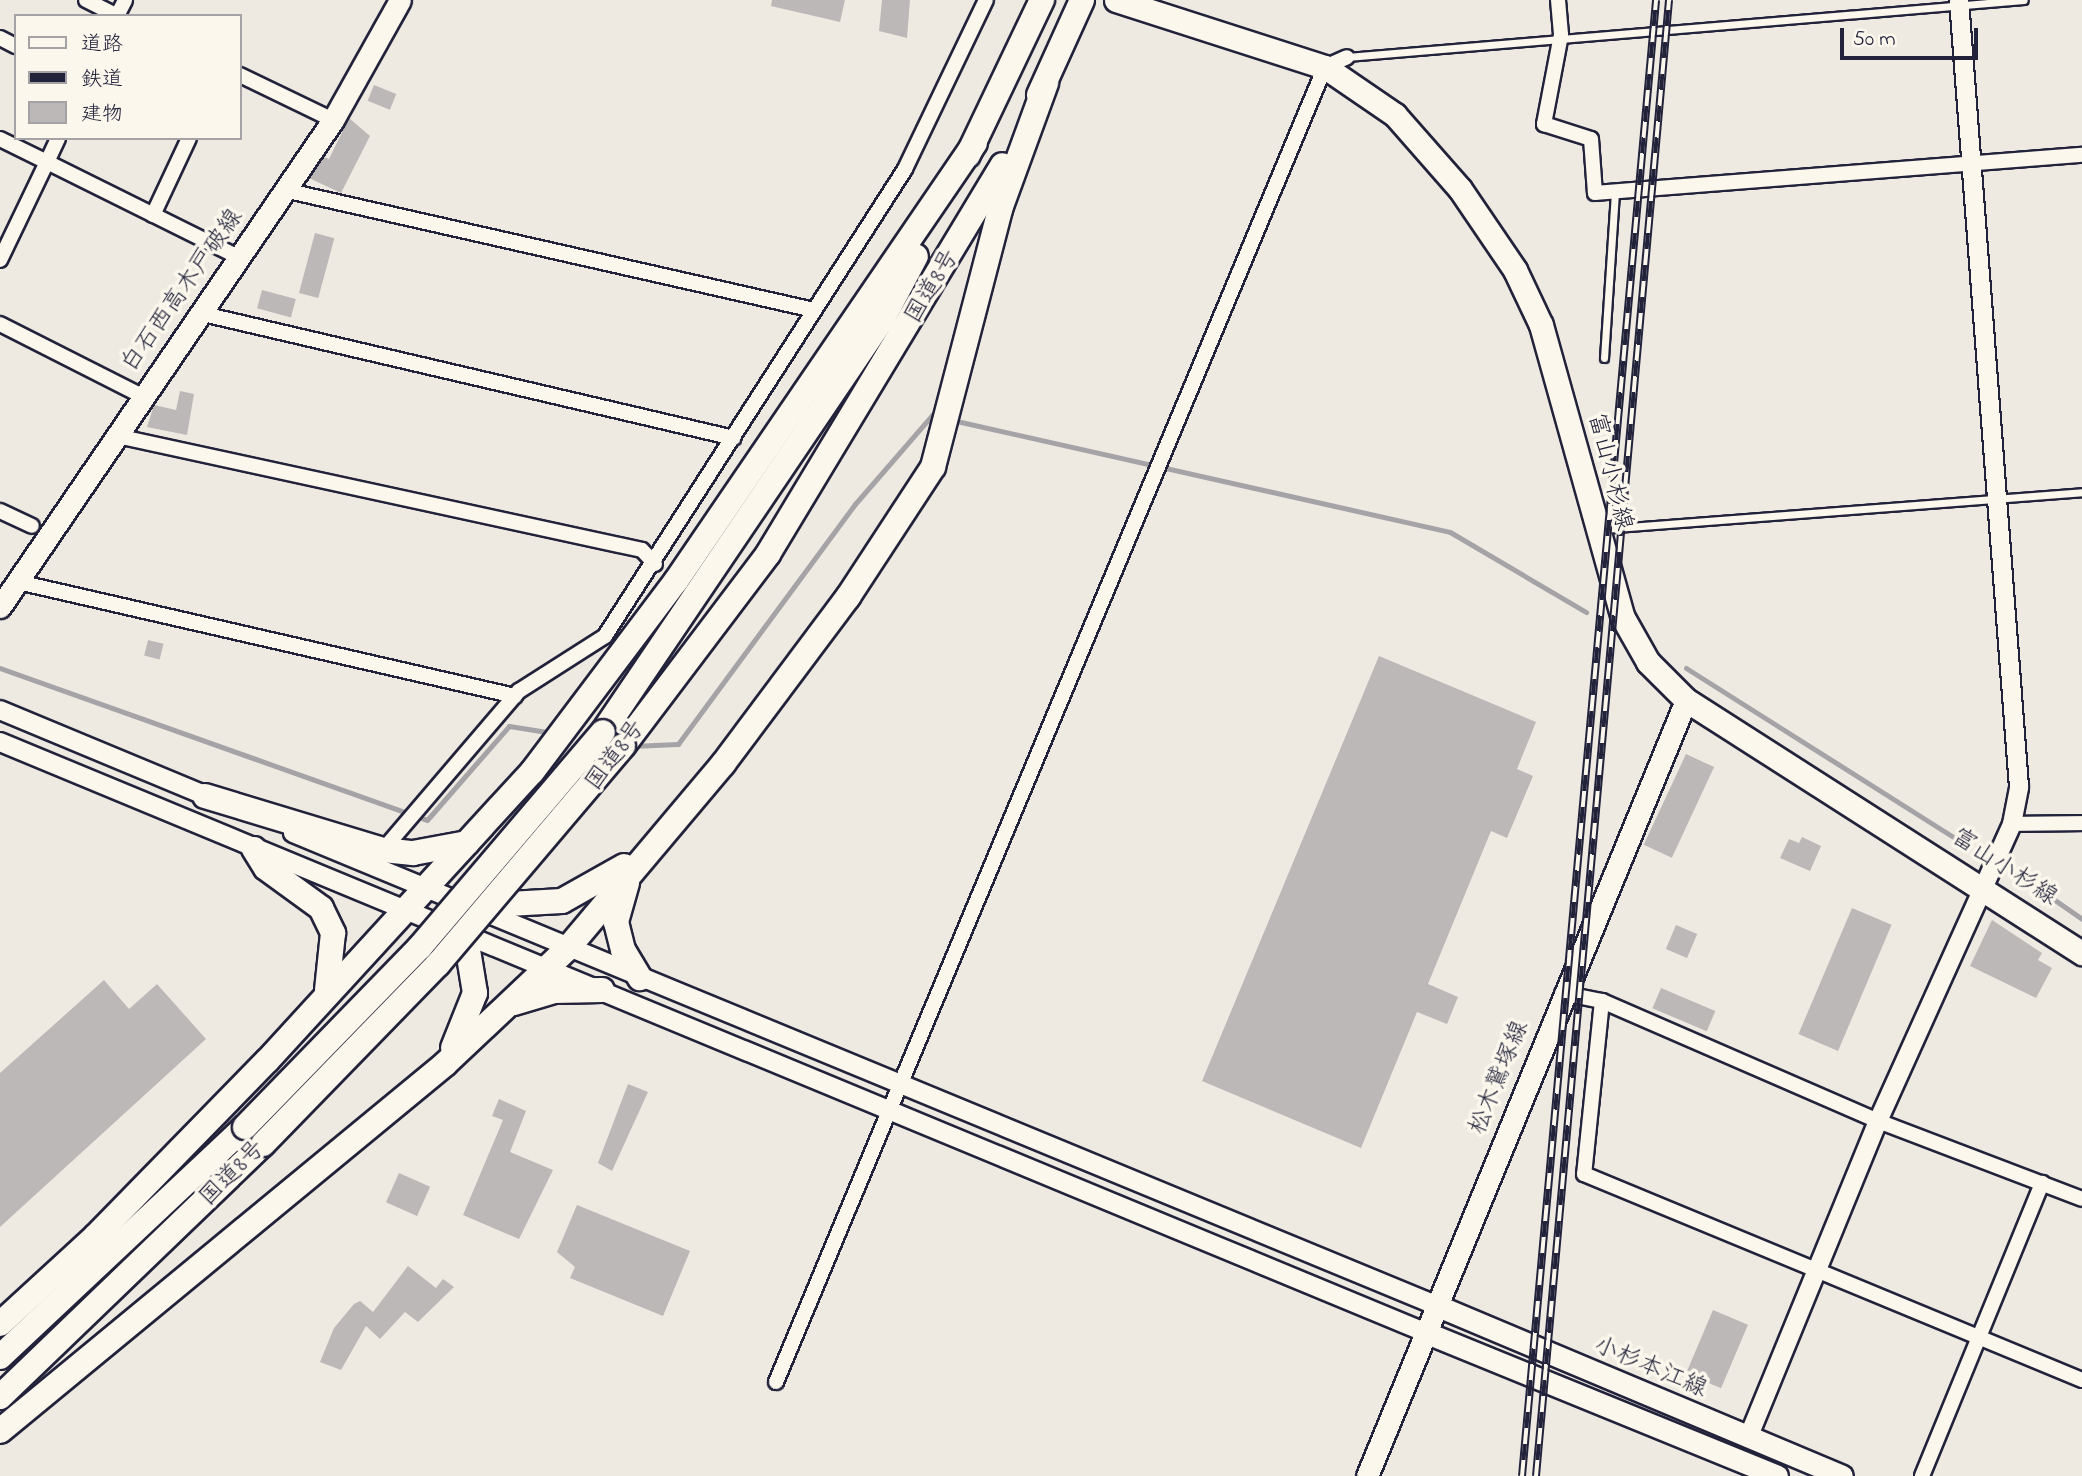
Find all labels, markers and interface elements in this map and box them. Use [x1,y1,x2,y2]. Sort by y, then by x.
legend [14,14,242,140]
scale bar [1844,14,1982,58]
text: 50 m [1853,25,1896,55]
text: 道路 [81,30,123,60]
text: 鉄道 [81,65,123,95]
text: 建物 [81,100,123,130]
street label: 白石西高木戸破線 [116,204,250,378]
street label: 国道8号 [900,245,966,329]
street label: 富山小杉線 [1581,410,1637,534]
street label: 国道8号 [580,715,652,797]
street label: 富山小杉線 [1946,823,2062,913]
street label: 松木鷲塚線 [1464,1017,1536,1139]
street label: 国道8号 [194,1135,272,1213]
street label: 小杉本江線 [1589,1331,1711,1405]

